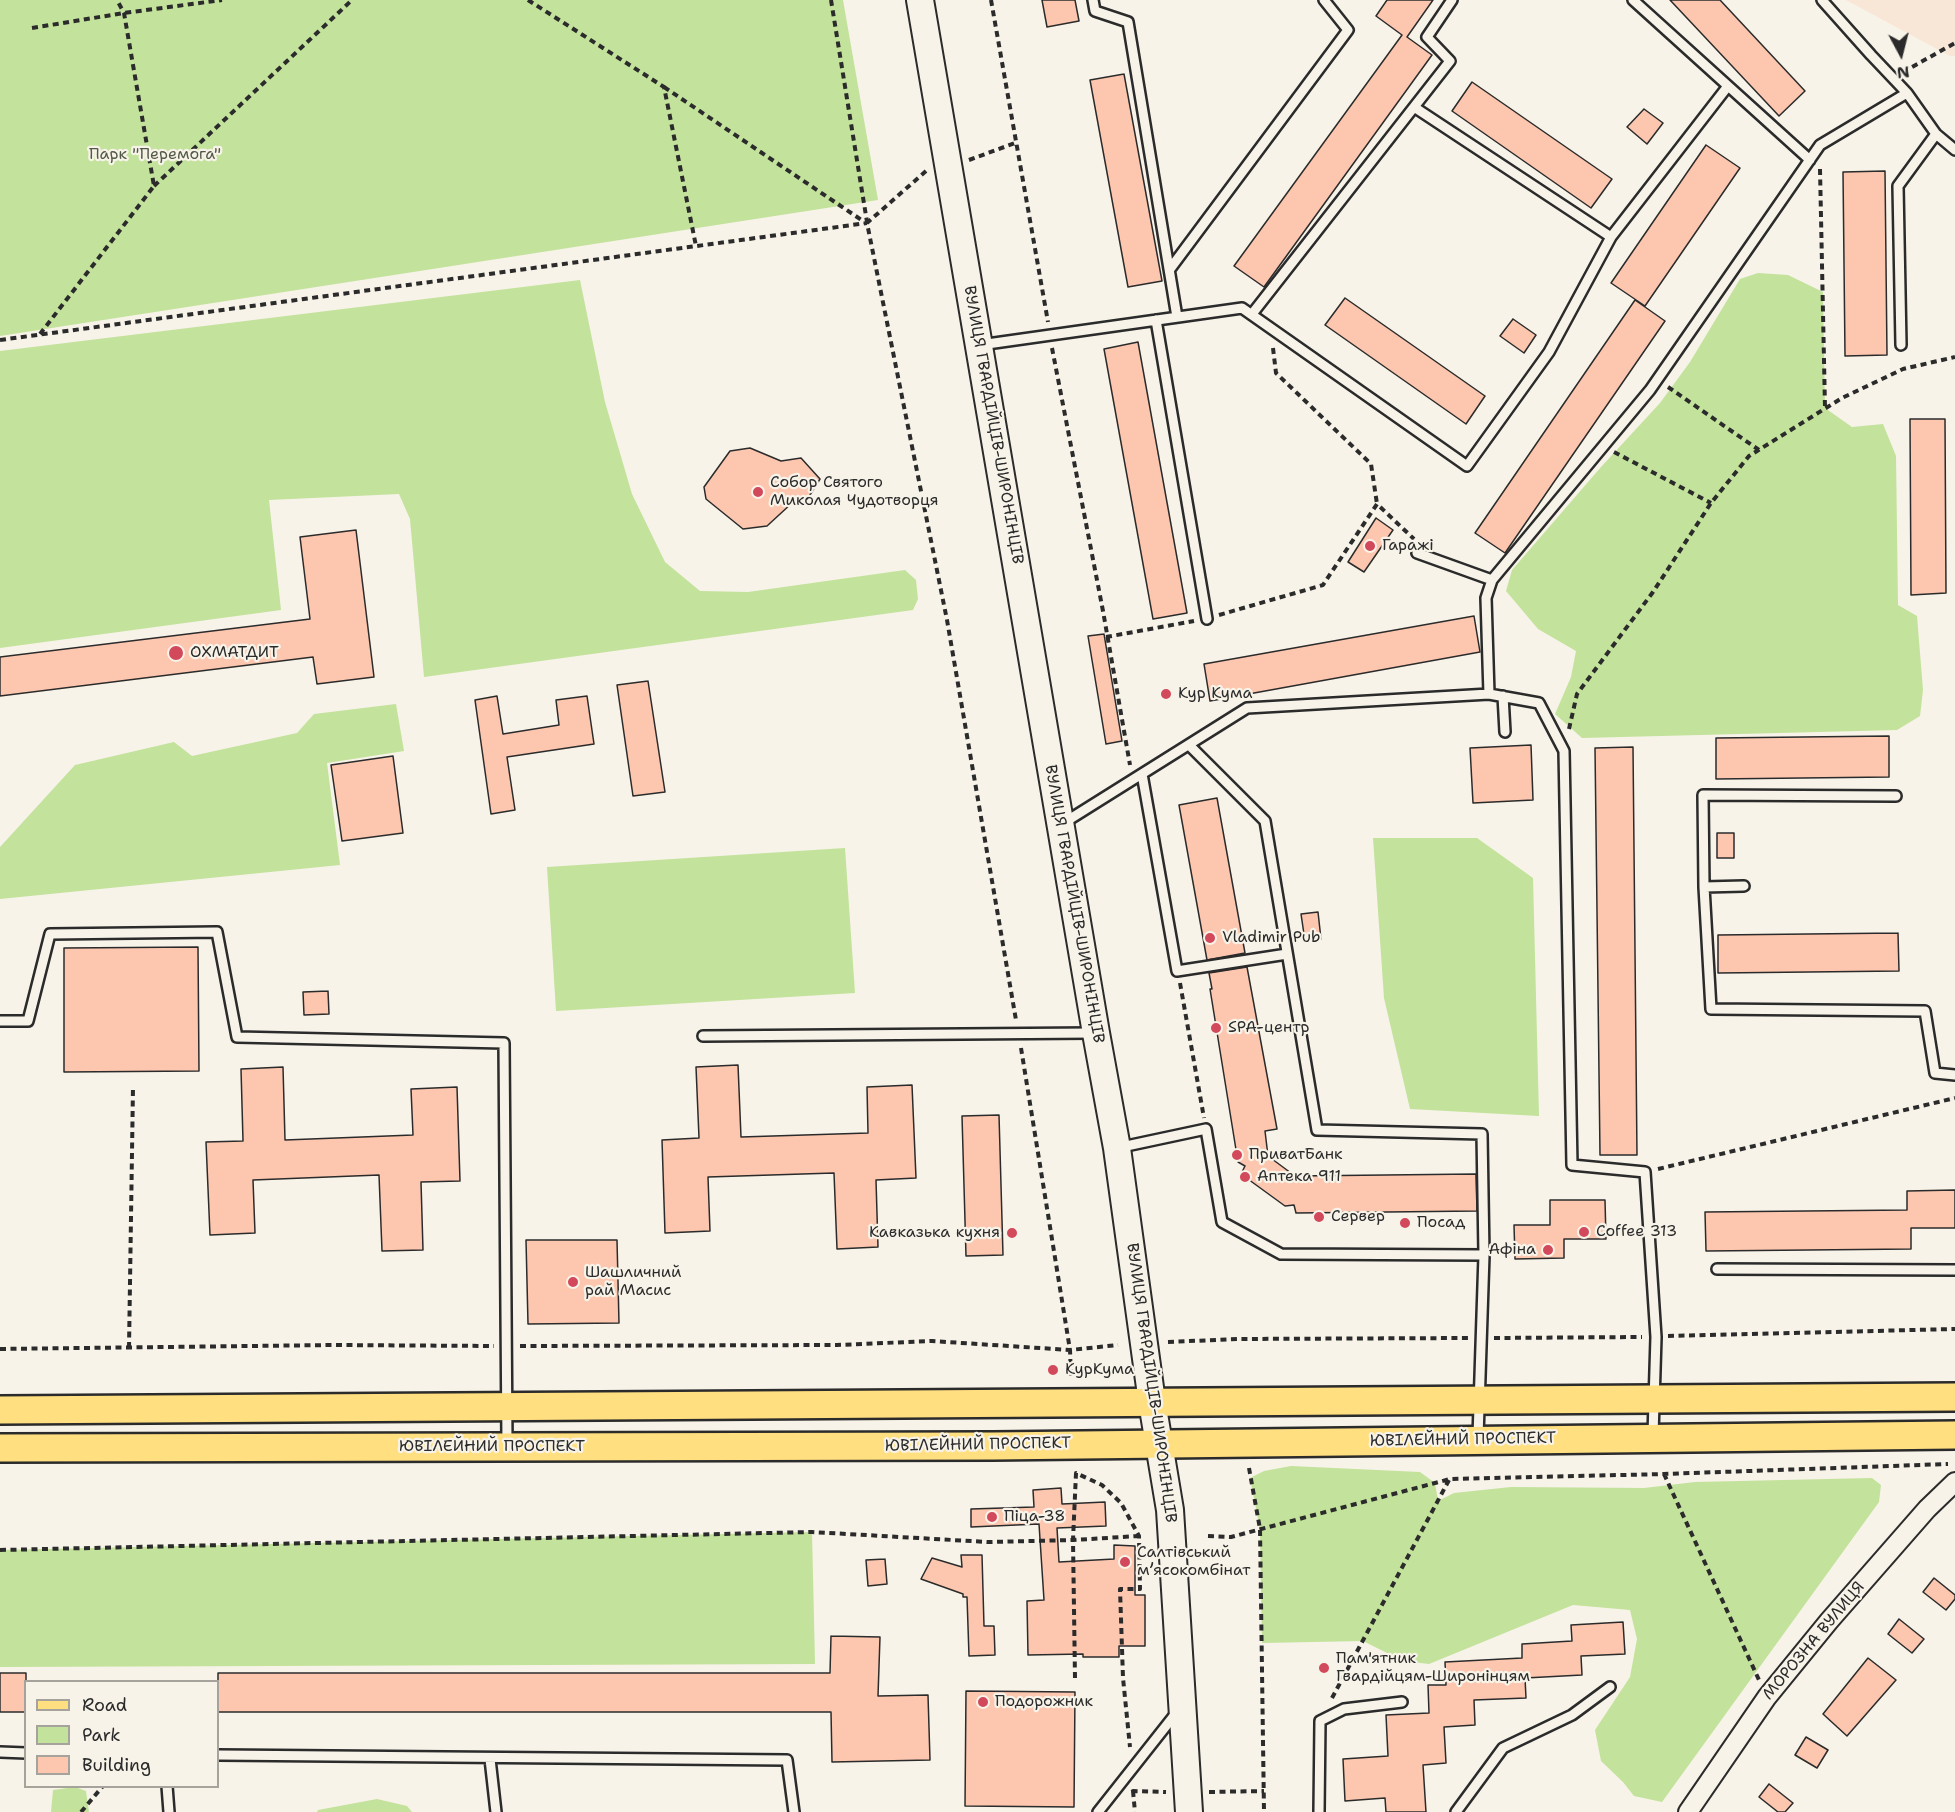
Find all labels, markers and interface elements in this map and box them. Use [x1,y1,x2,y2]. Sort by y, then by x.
north arrow [1871,24,1931,84]
text: N [1896,61,1911,84]
park label: Парк "Перемога" [89,145,221,165]
street label: ВУЛИЦЯ ГВАРДІЙЦІВ-ШИРОНІНЦІВ [959,284,1027,566]
place label: Собор Святого Миколая Чудотворця [770,473,939,511]
marker: Собор Святого Миколая Чудотворця [751,485,765,499]
place label: Гаражі [1382,536,1434,556]
marker: Гаражі [1363,539,1377,553]
place label: ОХМАТДИТ [190,643,279,663]
marker: ОХМАТДИТ [167,644,185,662]
place label: Кур Кума [1178,684,1252,704]
marker: Кур Кума [1159,687,1173,701]
street label: ВУЛИЦЯ ГВАРДІЙЦІВ-ШИРОНІНЦІВ [1040,763,1108,1045]
place label: Vladimir Pub [1222,928,1320,948]
marker: Vladimir Pub [1203,931,1217,945]
place label: SPA-центр [1228,1018,1310,1038]
marker: SPA-центр [1209,1021,1223,1035]
place label: ПриватБанк [1249,1145,1343,1165]
marker: ПриватБанк [1230,1148,1244,1162]
place label: Аптека 911 [1257,1167,1341,1187]
marker: Аптека 911 [1238,1170,1252,1184]
place label: Сервер [1331,1207,1385,1227]
marker: Сервер [1312,1210,1326,1224]
place label: Посад [1417,1213,1465,1233]
marker: Посад [1398,1216,1412,1230]
place label: Coffee 313 [1596,1222,1677,1242]
place label: Кавказька кухня [869,1223,1000,1243]
marker: Coffee 313 [1577,1225,1591,1239]
marker: Кавказька кухня [1005,1226,1019,1240]
place label: Афіна [1488,1240,1536,1260]
street label: ВУЛИЦЯ ГВАРДІЙЦІВ-ШИРОНІНЦІВ [1122,1242,1180,1524]
marker: Афіна [1541,1243,1555,1257]
place label: Шашличний рай Масис [585,1263,682,1301]
marker: Шашличний рай Масис [566,1275,580,1289]
place label: КурКума [1065,1360,1134,1380]
marker: КурКума [1046,1363,1060,1377]
street label: ЮВІЛЕЙНИЙ ПРОСПЕКТ [1370,1429,1556,1451]
street label: ЮВІЛЕЙНИЙ ПРОСПЕКТ [885,1434,1071,1456]
street label: ЮВІЛЕЙНИЙ ПРОСПЕКТ [399,1437,585,1457]
place label: Піца-38 [1004,1507,1065,1527]
marker: Піца-38 [985,1510,999,1524]
place label: Салтівський мʼясокомбінат [1137,1543,1250,1581]
marker: Салтівський мʼясокомбінат [1118,1555,1132,1569]
street label: МОРОЗНА ВУЛИЦЯ [1759,1578,1869,1704]
place label: Пам'ятник Гвардійцям-Широнінцям [1336,1649,1530,1687]
marker: Пам'ятник Гвардійцям-Широнінцям [1317,1661,1331,1675]
legend [24,1680,219,1788]
place label: Подорожник [995,1692,1093,1712]
text: Road [82,1693,127,1717]
marker: Подорожник [976,1695,990,1709]
text: Park [82,1723,121,1747]
text: Building [82,1753,151,1777]

